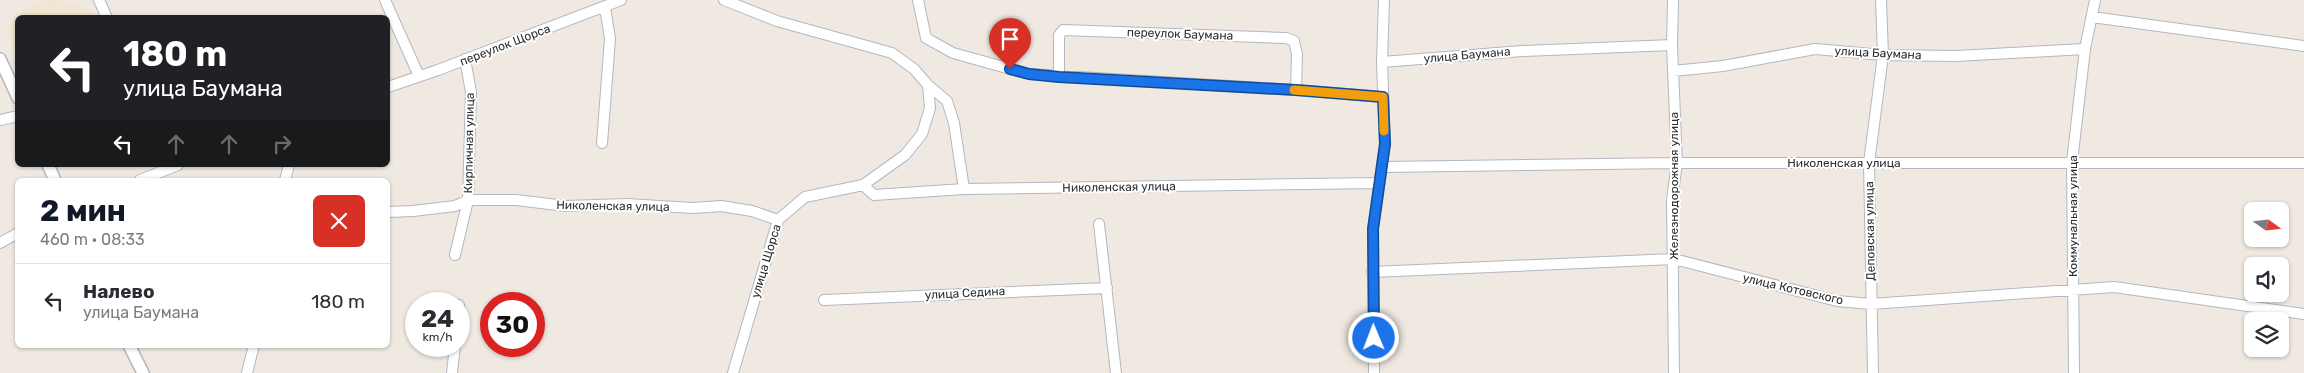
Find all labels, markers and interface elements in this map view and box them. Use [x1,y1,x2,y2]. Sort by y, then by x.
pin [989,18,1031,69]
street label: переулок Щорса [458,21,552,69]
icon: arrive [996,25,1024,53]
street label: переулок Баумана [1127,25,1233,43]
text: 180 m [123,33,227,75]
icon: left [40,35,105,100]
street label: улица Баумана [1423,44,1511,66]
street label: улица Баумана [1834,44,1922,62]
text: улица Баумана [123,75,283,102]
street label: Кирпичная улица [461,92,477,194]
street label: Железнодорожная улица [1667,112,1681,260]
icon: left [109,130,137,158]
icon: ahead [162,130,190,158]
icon: ahead [215,130,243,158]
icon: right [268,130,296,158]
street label: Коммунальная улица [2066,155,2080,277]
street label: Николенская улица [1787,156,1901,170]
street label: Николенская улица [1062,179,1176,195]
street label: Деповская улица [1862,181,1878,281]
text: 2 мин [40,193,126,229]
button: close [313,195,365,247]
street label: Николенская улица [556,198,670,214]
north arrow [2244,202,2289,248]
map controls [2244,202,2289,357]
street label: улица Щорса [748,222,784,300]
text: 460 m · 08:33 [40,230,145,249]
button: sound [2244,257,2289,302]
street label: улица Котовского [1741,271,1845,307]
text: Налево [83,280,155,303]
street label: улица Седина [924,284,1006,302]
icon: left [40,287,68,315]
text: 180 m [311,290,365,313]
speed limit sign: 30 [480,292,545,357]
text: улица Баумана [83,303,199,322]
text: 24 [421,304,454,333]
position arrow [1347,311,1399,363]
button: layers [2244,312,2289,357]
text: km/h [423,330,452,344]

